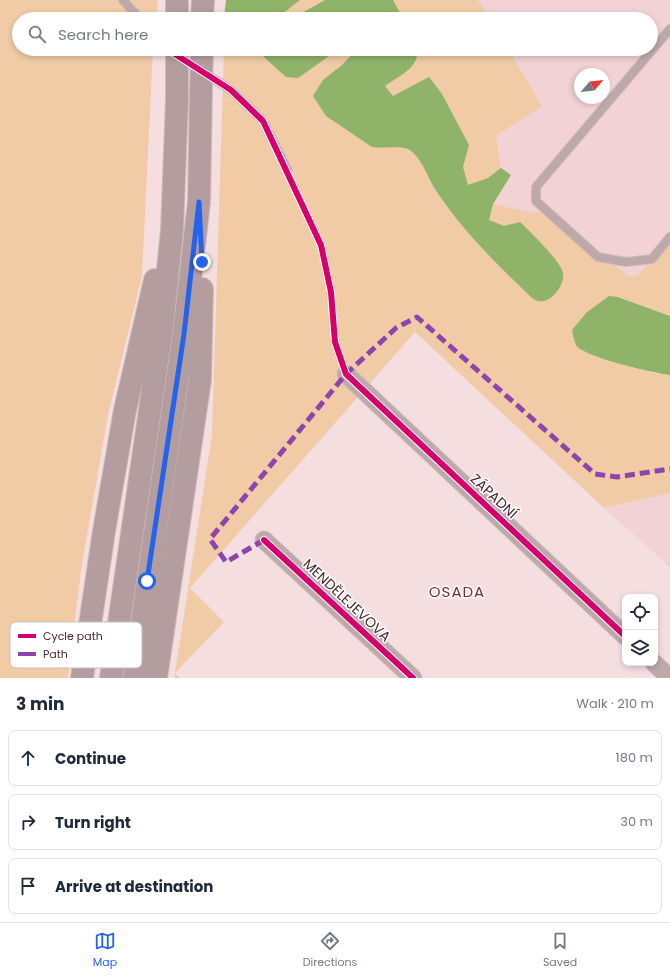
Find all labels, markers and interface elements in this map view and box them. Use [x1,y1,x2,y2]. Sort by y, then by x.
search box [12,12,658,56]
icon: search [26,23,48,45]
text: Search here [58,24,148,45]
north arrow [574,68,610,104]
route end [193,253,211,271]
street label: ZÁPADNÍ [466,469,522,523]
street label: MENDĚLEJEVOVA [299,554,395,646]
route start [138,572,156,590]
district label: OSADA [429,581,485,602]
map controls [622,594,658,666]
button: locate [622,594,658,630]
legend [10,622,142,668]
text: Cycle path [43,628,103,644]
button: layers [622,630,658,666]
text: Path [43,646,68,662]
text: 3 min [16,692,64,716]
text: Walk · 210 m [576,694,654,713]
icon: ahead [17,747,39,769]
text: Continue [55,748,126,769]
text: 180 m [616,748,653,767]
icon: right [17,811,39,833]
text: Turn right [55,812,131,833]
text: 30 m [620,812,653,831]
icon: arrive [17,875,39,897]
text: Arrive at destination [55,876,213,897]
tab: Map [93,930,117,971]
tab: Directions [303,930,357,971]
tab: Saved [543,930,577,971]

